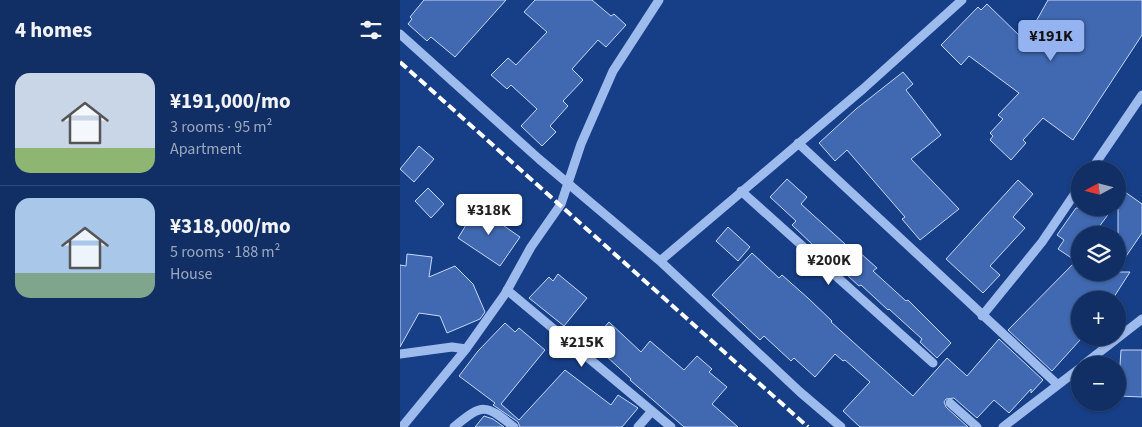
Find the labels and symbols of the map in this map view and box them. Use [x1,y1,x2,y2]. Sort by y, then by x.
pin: ¥191K [1016,20,1086,62]
north arrow [1071,161,1126,216]
pin: ¥318K [454,194,524,236]
pin: ¥200K [794,244,864,286]
pin: ¥215K [547,326,617,368]

